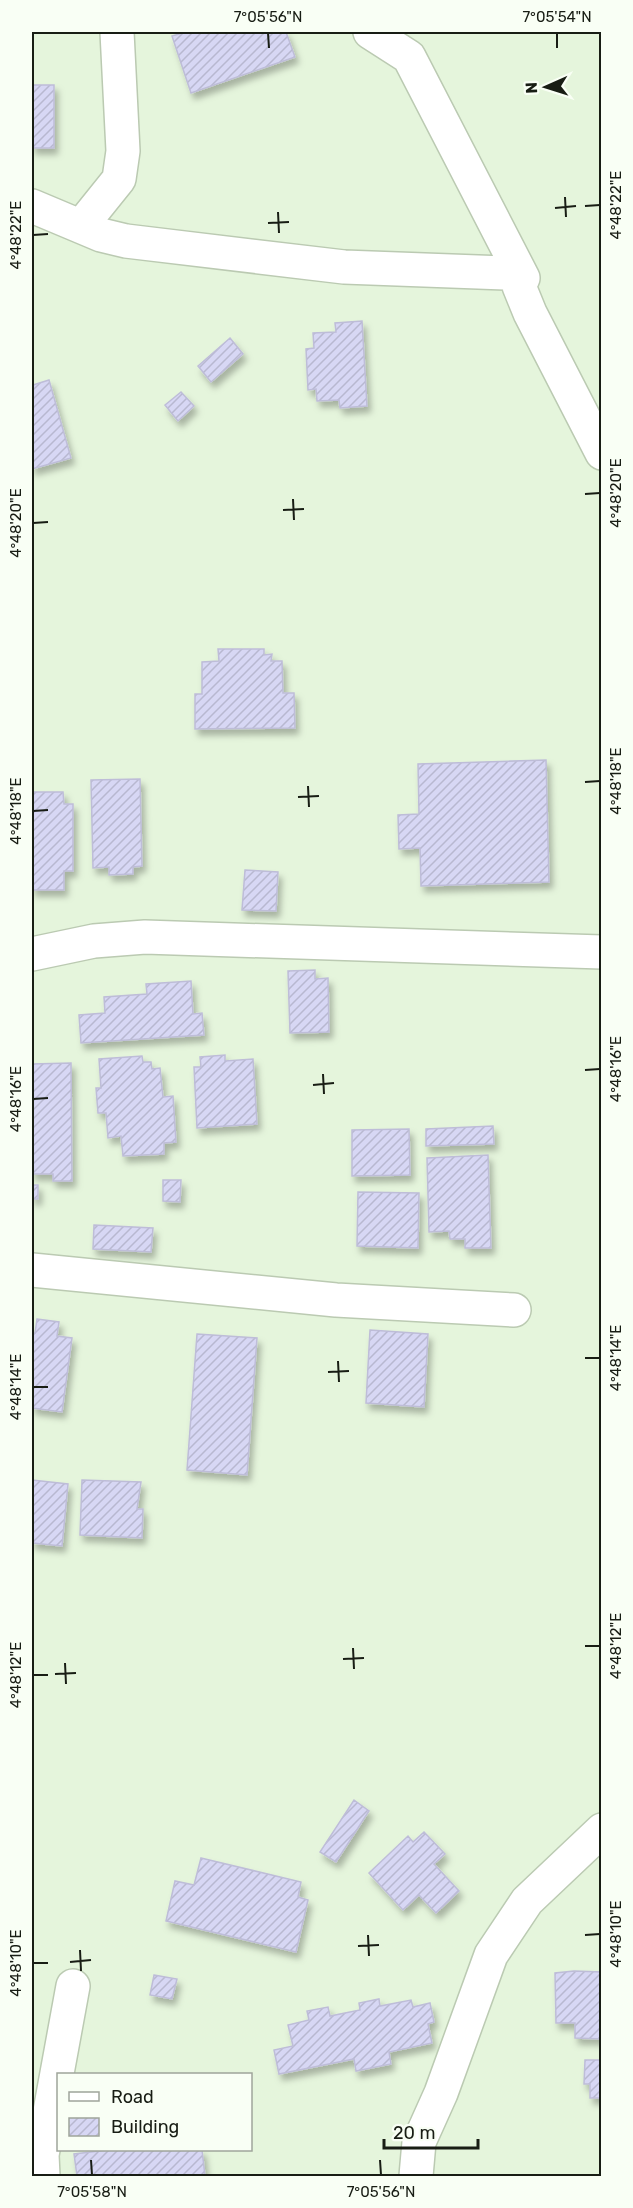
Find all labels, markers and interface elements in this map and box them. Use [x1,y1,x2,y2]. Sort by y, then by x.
text: 7°05'56"N [234,8,302,26]
text: 7°05'54"N [522,8,592,26]
north arrow [516,57,576,117]
text: N [522,82,541,94]
text: 4°48'22"E [607,171,625,239]
text: 4°48'22"E [7,201,25,269]
text: 4°48'20"E [607,458,625,528]
text: 4°48'20"E [7,488,25,558]
text: 4°48'18"E [607,747,625,815]
text: 4°48'18"E [7,777,25,845]
text: 4°48'16"E [607,1036,625,1102]
text: 4°48'16"E [7,1066,25,1132]
text: 4°48'14"E [607,1325,625,1391]
text: 4°48'14"E [7,1354,25,1420]
text: 4°48'12"E [607,1613,625,1679]
text: 4°48'12"E [7,1642,25,1708]
text: 4°48'10"E [607,1900,625,1968]
text: 4°48'10"E [7,1929,25,1997]
legend [57,2073,252,2151]
text: Road [111,2086,154,2108]
scale bar [384,2112,478,2150]
text: Building [111,2116,179,2138]
text: 20 m [393,2122,435,2144]
text: 7°05'58"N [57,2183,127,2201]
text: 7°05'56"N [347,2183,415,2201]

